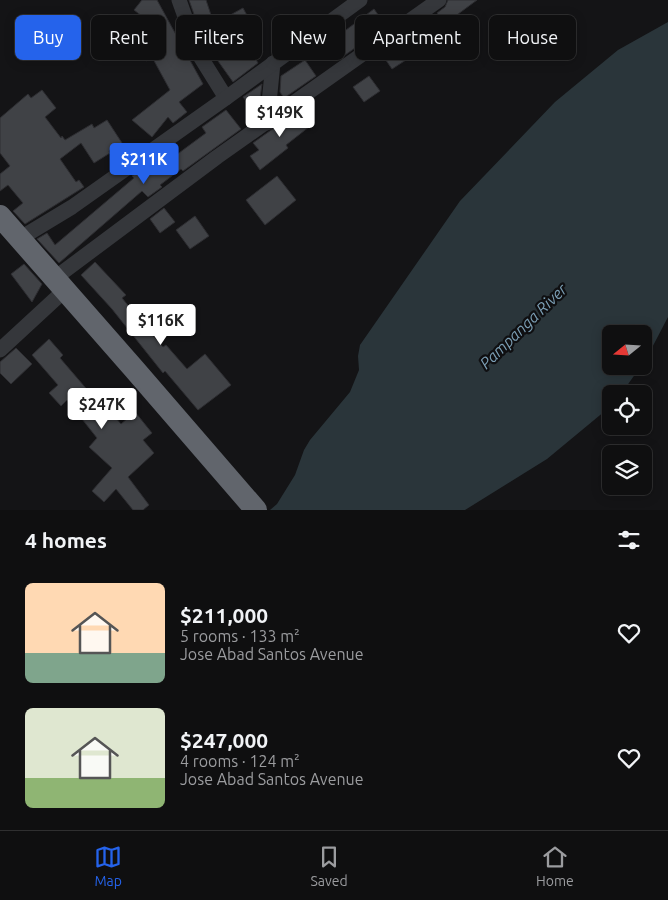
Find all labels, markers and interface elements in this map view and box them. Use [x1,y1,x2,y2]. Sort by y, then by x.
chip: Buy [15,15,81,60]
chip: Rent [91,15,166,60]
chip: Filters [176,15,262,60]
chip: New [272,15,345,60]
chip: Apartment [355,15,479,60]
chip: House [489,15,576,60]
pin: $149K [245,96,315,138]
text: $149K [257,103,303,121]
pin: $211K [109,142,179,185]
text: $211K [121,150,167,168]
water label: Pampanga River [476,279,571,372]
pin: $116K [126,304,196,346]
text: $116K [138,311,184,329]
north arrow [602,325,652,375]
map controls [602,325,652,495]
button: locate [602,385,652,435]
pin: $247K [67,388,137,430]
text: $247K [79,395,125,413]
button: layers [602,445,652,495]
icon: filters [615,526,643,554]
text: 4 homes [25,528,107,552]
icon: home [65,603,125,663]
text: $211,000 [180,603,268,627]
icon: heart [615,619,643,647]
text: 5 rooms · 133 m² [180,627,300,645]
text: Jose Abad Santos Avenue [180,645,364,663]
icon: home [65,728,125,788]
text: $247,000 [180,728,268,752]
icon: heart [615,744,643,772]
text: 4 rooms · 124 m² [180,752,300,770]
text: Jose Abad Santos Avenue [180,770,364,788]
tab: Map [94,843,122,889]
tab: Saved [310,843,348,889]
tab: Home [536,843,574,889]

